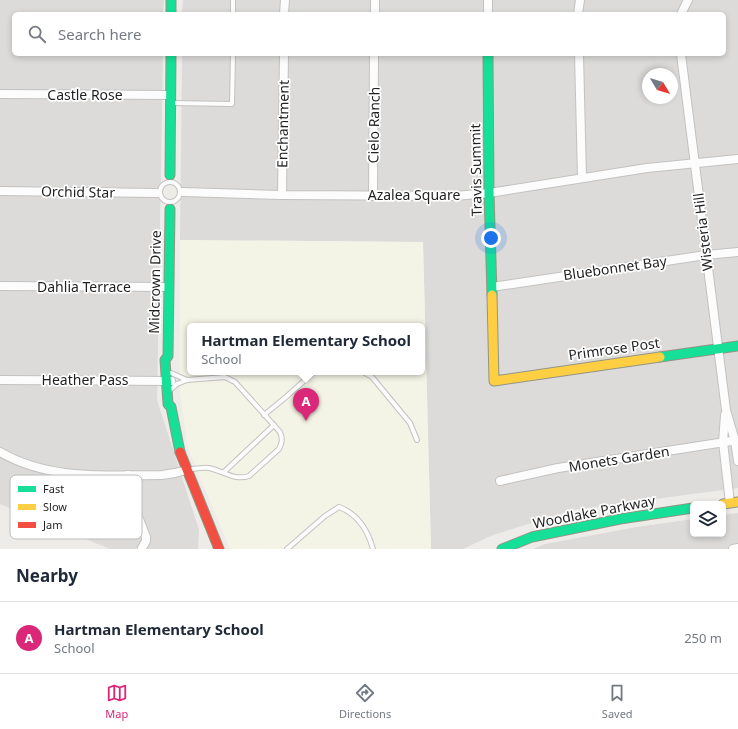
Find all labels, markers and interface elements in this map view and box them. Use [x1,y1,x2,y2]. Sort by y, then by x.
search box [12,12,726,56]
icon: search [26,23,48,45]
text: Search here [58,24,141,44]
north arrow [642,68,678,104]
street label: Enchantment [272,80,293,168]
street label: Castle Rose [47,85,123,104]
street label: Cielo Ranch [363,86,384,163]
street label: Travis Summit [465,123,486,217]
street label: Orchid Star [41,181,115,202]
street label: Azalea Square [368,185,460,204]
street label: Wisteria Hill [688,192,717,272]
your location [481,228,501,248]
street label: Midcrown Drive [144,230,165,334]
street label: Bluebonnet Bay [562,251,669,284]
street label: Dahlia Terrace [37,277,131,296]
popup [187,323,425,375]
text: Hartman Elementary School [201,330,411,350]
street label: Primrose Post [567,333,661,364]
text: School [201,350,242,368]
street label: Heather Pass [42,370,129,389]
pin: A [293,388,319,421]
street label: Monets Garden [567,441,671,476]
legend [10,475,142,539]
text: Fast [43,481,64,496]
street label: Woodlake Parkway [531,490,658,533]
text: Slow [43,499,67,514]
map controls [690,501,726,537]
button: layers [690,501,726,537]
text: Jam [42,517,62,532]
text: Nearby [16,564,78,587]
text: Hartman Elementary School [54,619,264,639]
text: A [25,629,34,647]
text: 250 m [684,629,722,647]
text: School [54,639,95,657]
tab: Map [105,682,128,721]
tab: Directions [339,682,391,721]
tab: Saved [602,682,633,721]

